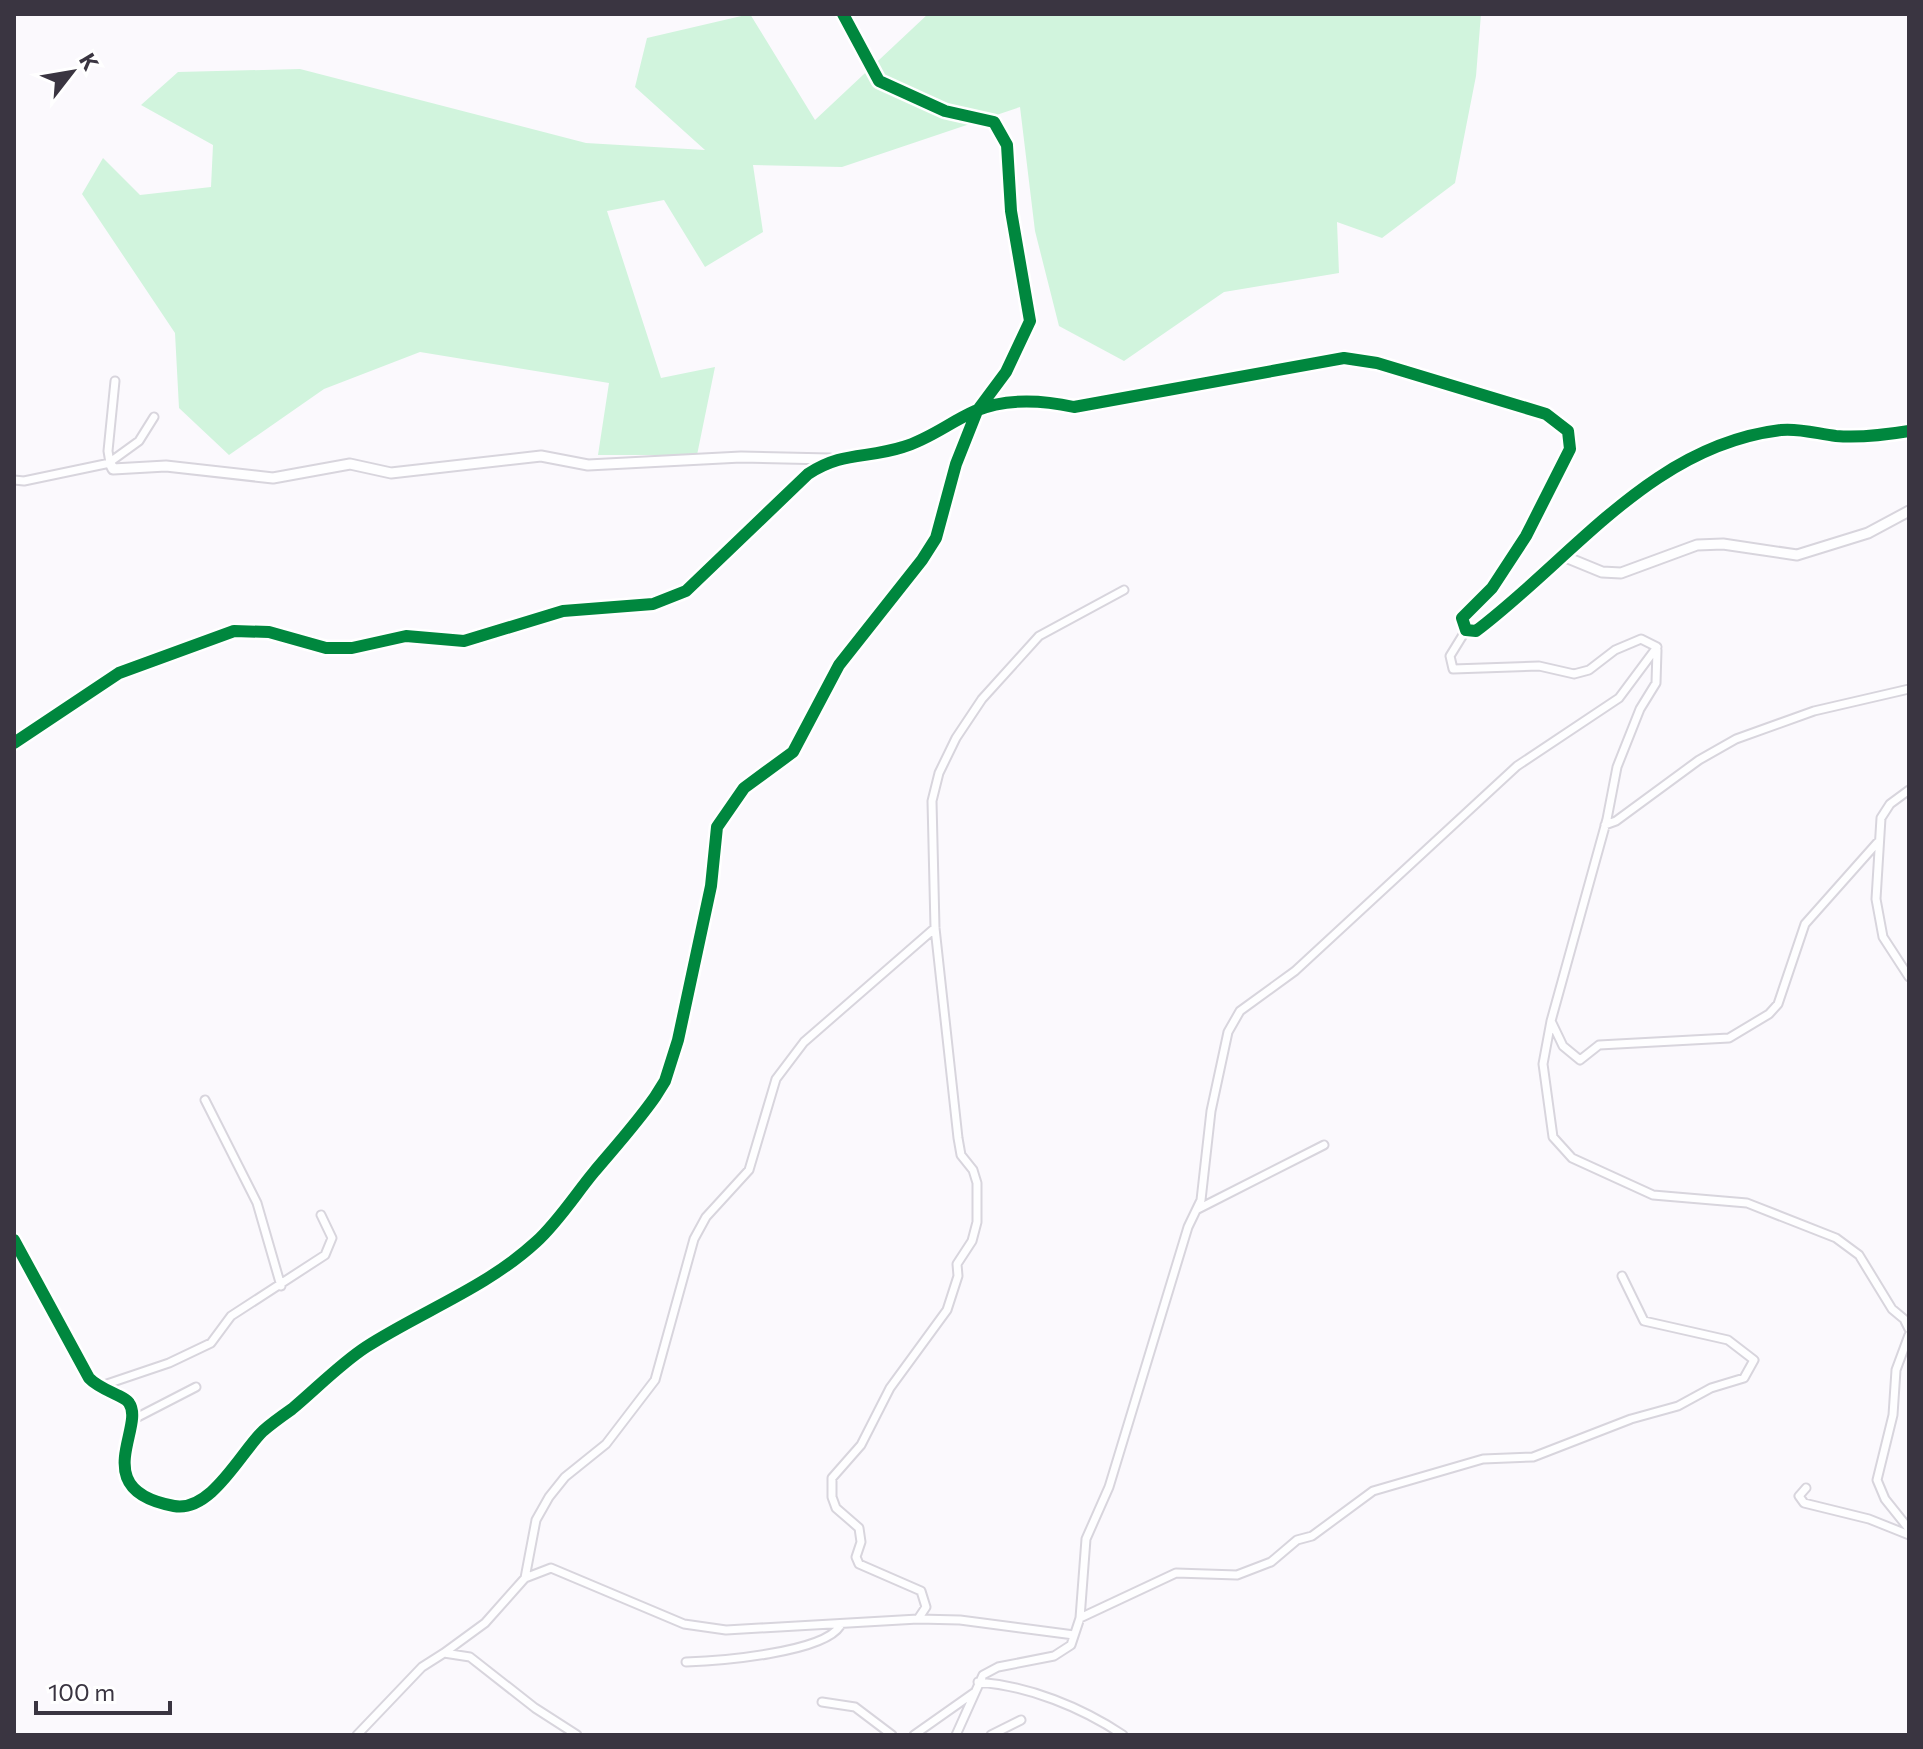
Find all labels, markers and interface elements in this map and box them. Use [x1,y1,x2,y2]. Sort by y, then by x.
north arrow [32,32,112,112]
text: K [74,48,105,75]
scale bar [36,1665,170,1715]
text: 100 m [48,1677,115,1706]

